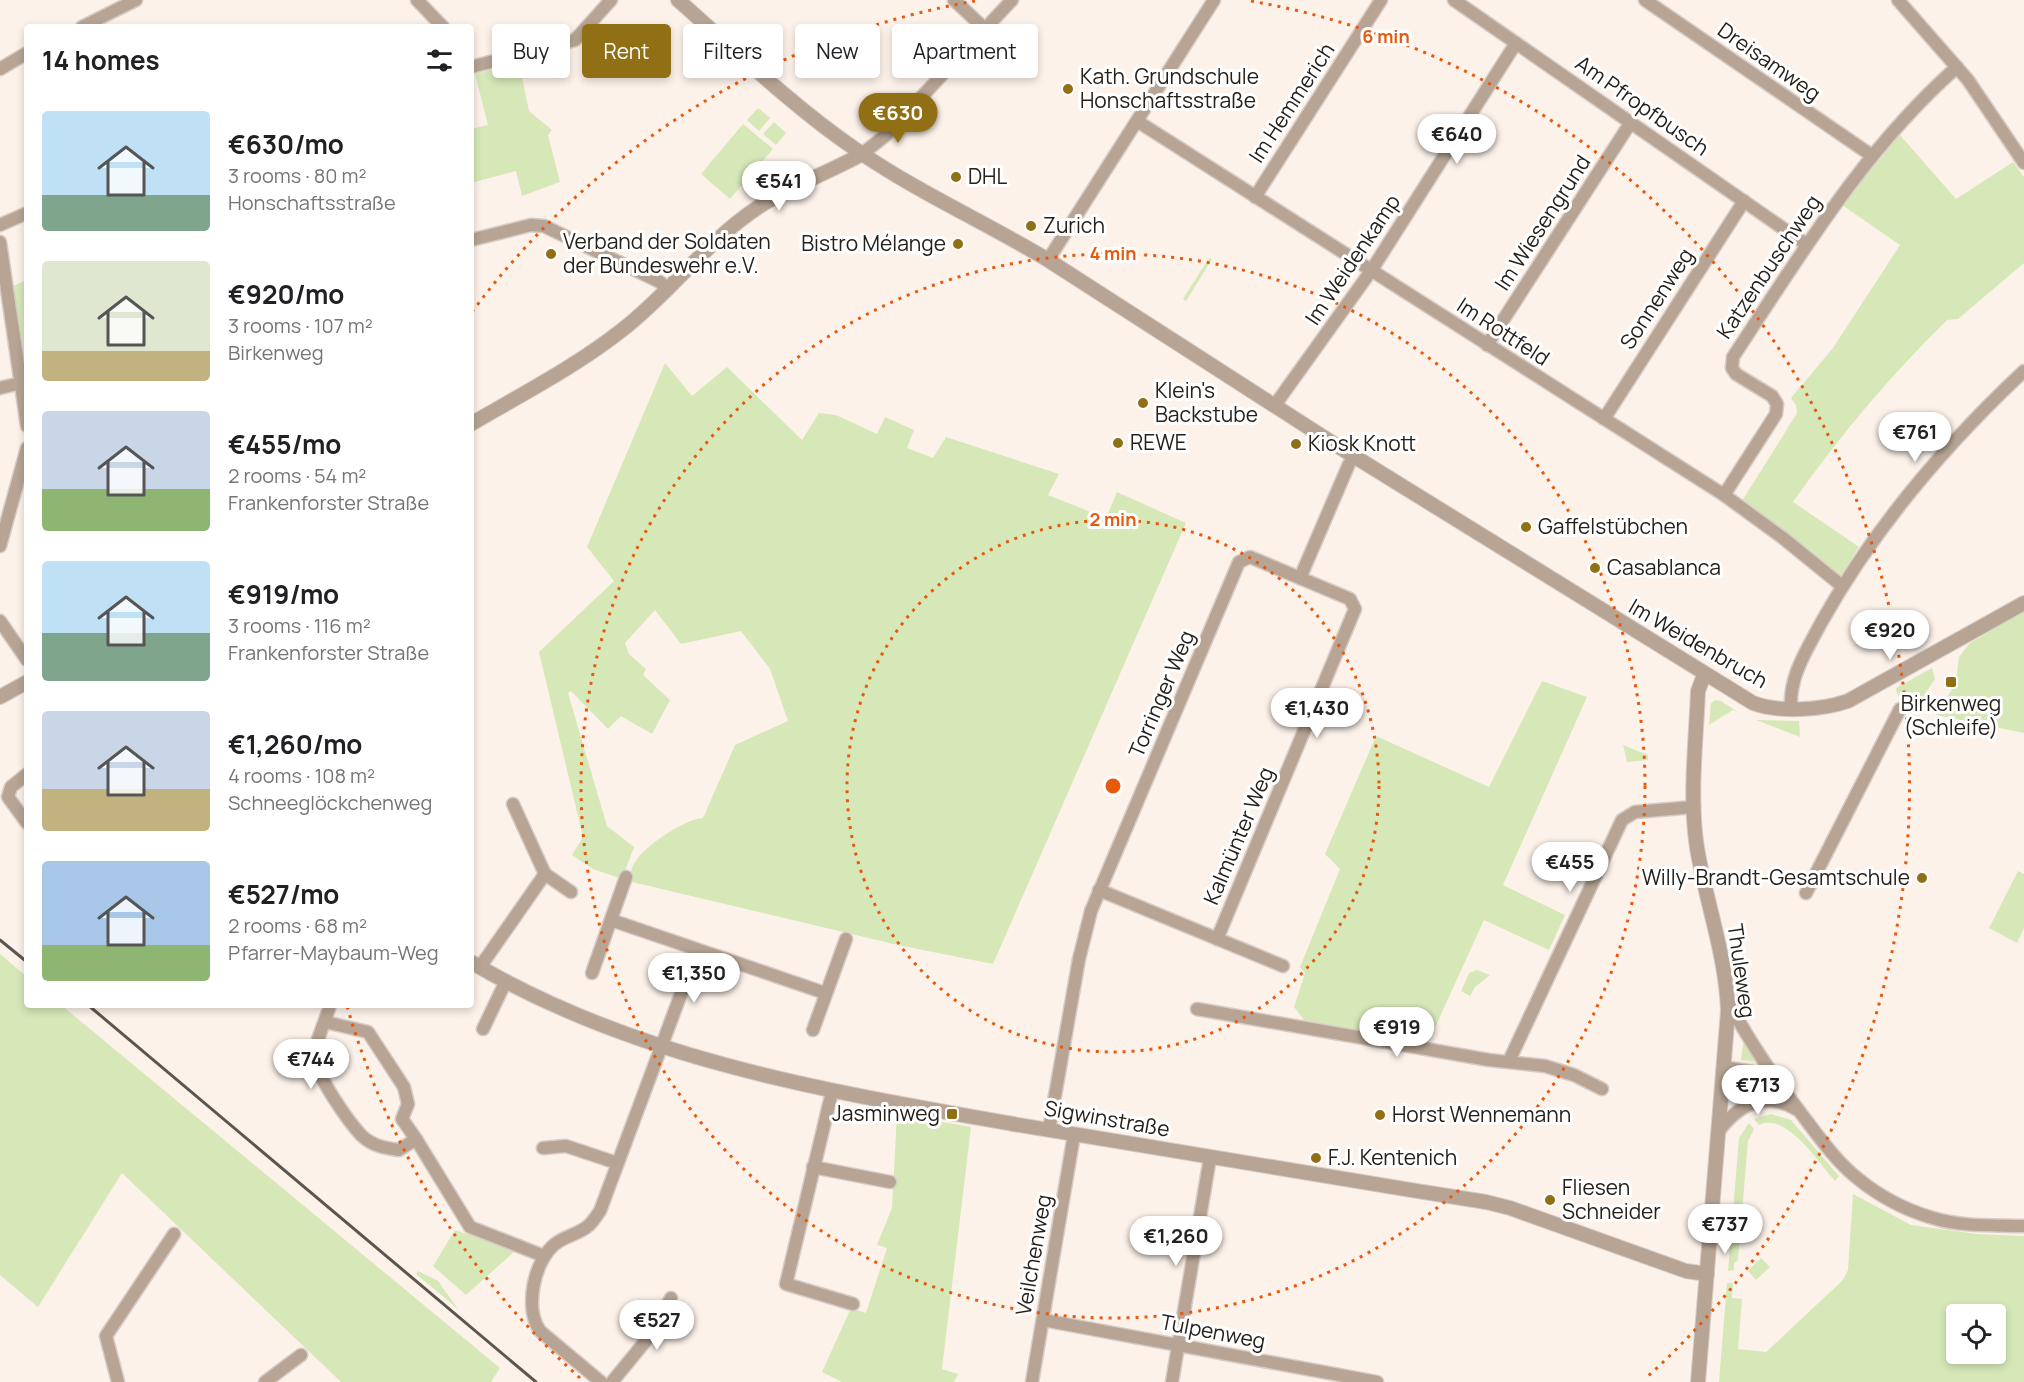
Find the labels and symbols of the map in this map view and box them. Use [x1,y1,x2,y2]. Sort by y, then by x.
street label: Dreisamweg [1713,15,1827,107]
text: 6 min [1362,24,1410,48]
street label: Im Hemmerich [1242,37,1340,168]
street label: Am Pfropfbusch [1570,49,1715,162]
place label: Kath. Grundschule Honschaftsstraße [1080,62,1259,114]
marker: Kath. Grundschule Honschaftsstraße [1061,82,1075,96]
pin: €630 [862,93,934,144]
pin: €640 [1421,114,1493,165]
street label: Im Wiesengrund [1488,149,1596,296]
pin: €541 [743,161,815,212]
place label: DHL [968,162,1007,190]
marker: DHL [949,170,963,184]
street label: Im Weidenkamp [1298,189,1406,330]
street label: Katzenbuschweg [1710,189,1827,344]
place label: Zurich [1043,211,1105,239]
marker: Zurich [1024,219,1038,233]
place label: Verband der Soldaten der Bundeswehr e.V. [563,227,771,279]
place label: Bistro Mélange [801,229,946,257]
marker: Bistro Mélange [951,237,965,251]
text: 4 min [1089,241,1137,265]
street label: Sonnenweg [1613,243,1699,354]
marker: Verband der Soldaten der Bundeswehr e.V. [544,247,558,261]
street label: Im Rottfeld [1452,291,1555,371]
place label: Klein's Backstube [1155,376,1258,428]
marker: Klein's Backstube [1136,396,1150,410]
pin: €761 [1879,412,1951,463]
place label: REWE [1130,428,1187,456]
place label: Kiosk Knott [1308,429,1416,457]
marker: REWE [1111,436,1125,450]
marker: Kiosk Knott [1289,437,1303,451]
text: 2 min [1090,507,1136,531]
place label: Gaffelstübchen [1538,512,1688,540]
marker: Gaffelstübchen [1519,520,1533,534]
place label: Casablanca [1607,553,1721,581]
marker: Casablanca [1588,561,1602,575]
street label: Im Weidenbruch [1624,592,1773,694]
pin: €920 [1854,610,1926,661]
street label: Torringer Weg [1122,626,1200,761]
marker: Birkenweg (Schleife) [1944,675,1958,689]
pin: €1,430 [1268,688,1366,739]
place label: Birkenweg (Schleife) [1901,689,2001,741]
street label: Kalmünter Weg [1196,763,1280,909]
centre of rings [1103,776,1123,796]
pin: €455 [1534,842,1606,893]
place label: Willy-Brandt-Gesamtschule [1642,863,1910,891]
marker: Willy-Brandt-Gesamtschule [1915,871,1929,885]
street label: Thuleweg [1722,922,1762,1020]
pin: €1,350 [645,953,743,1004]
pin: €919 [1361,1007,1433,1058]
pin: €744 [275,1039,347,1090]
pin: €713 [1722,1065,1794,1116]
street label: Sigwinstraße [1042,1093,1172,1143]
place label: Jasminweg [832,1099,940,1127]
place label: Horst Wennemann [1392,1100,1571,1128]
marker: Jasminweg [945,1107,959,1121]
marker: Horst Wennemann [1373,1108,1387,1122]
place label: F.J. Kentenich [1328,1143,1457,1171]
marker: F.J. Kentenich [1309,1151,1323,1165]
place label: Fliesen Schneider [1562,1173,1661,1225]
street label: Veilchenweg [1009,1192,1057,1318]
marker: Fliesen Schneider [1543,1193,1557,1207]
pin: €737 [1689,1204,1761,1255]
pin: €1,260 [1127,1216,1225,1267]
pin: €527 [621,1300,693,1351]
street label: Tulpenweg [1158,1307,1268,1355]

